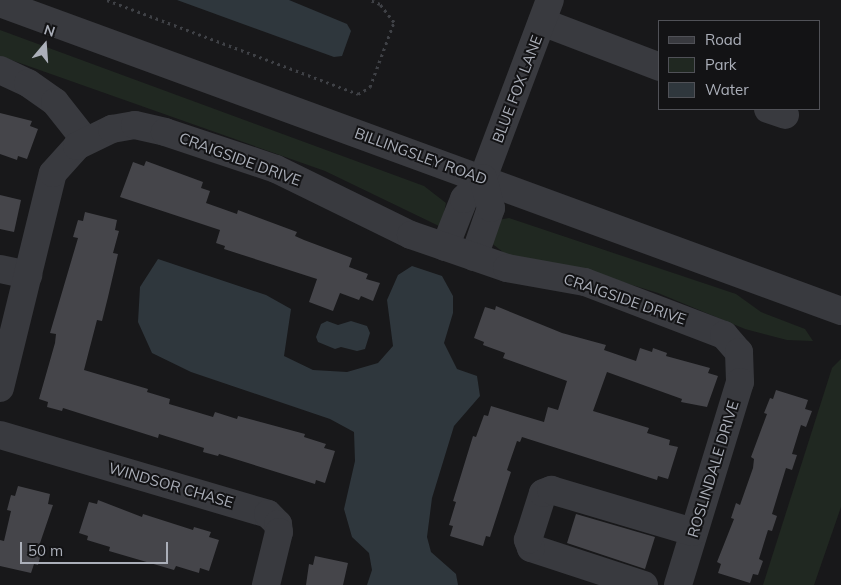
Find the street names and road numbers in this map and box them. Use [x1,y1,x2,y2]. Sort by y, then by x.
street label: BLUE FOX LANE [488,33,546,145]
street label: BILLINGSLEY ROAD [352,124,490,188]
street label: CRAIGSIDE DRIVE [177,129,303,189]
street label: CRAIGSIDE DRIVE [561,270,689,328]
street label: ROSLINDALE DRIVE [684,398,742,540]
street label: WINDSOR CHASE [106,459,236,511]

